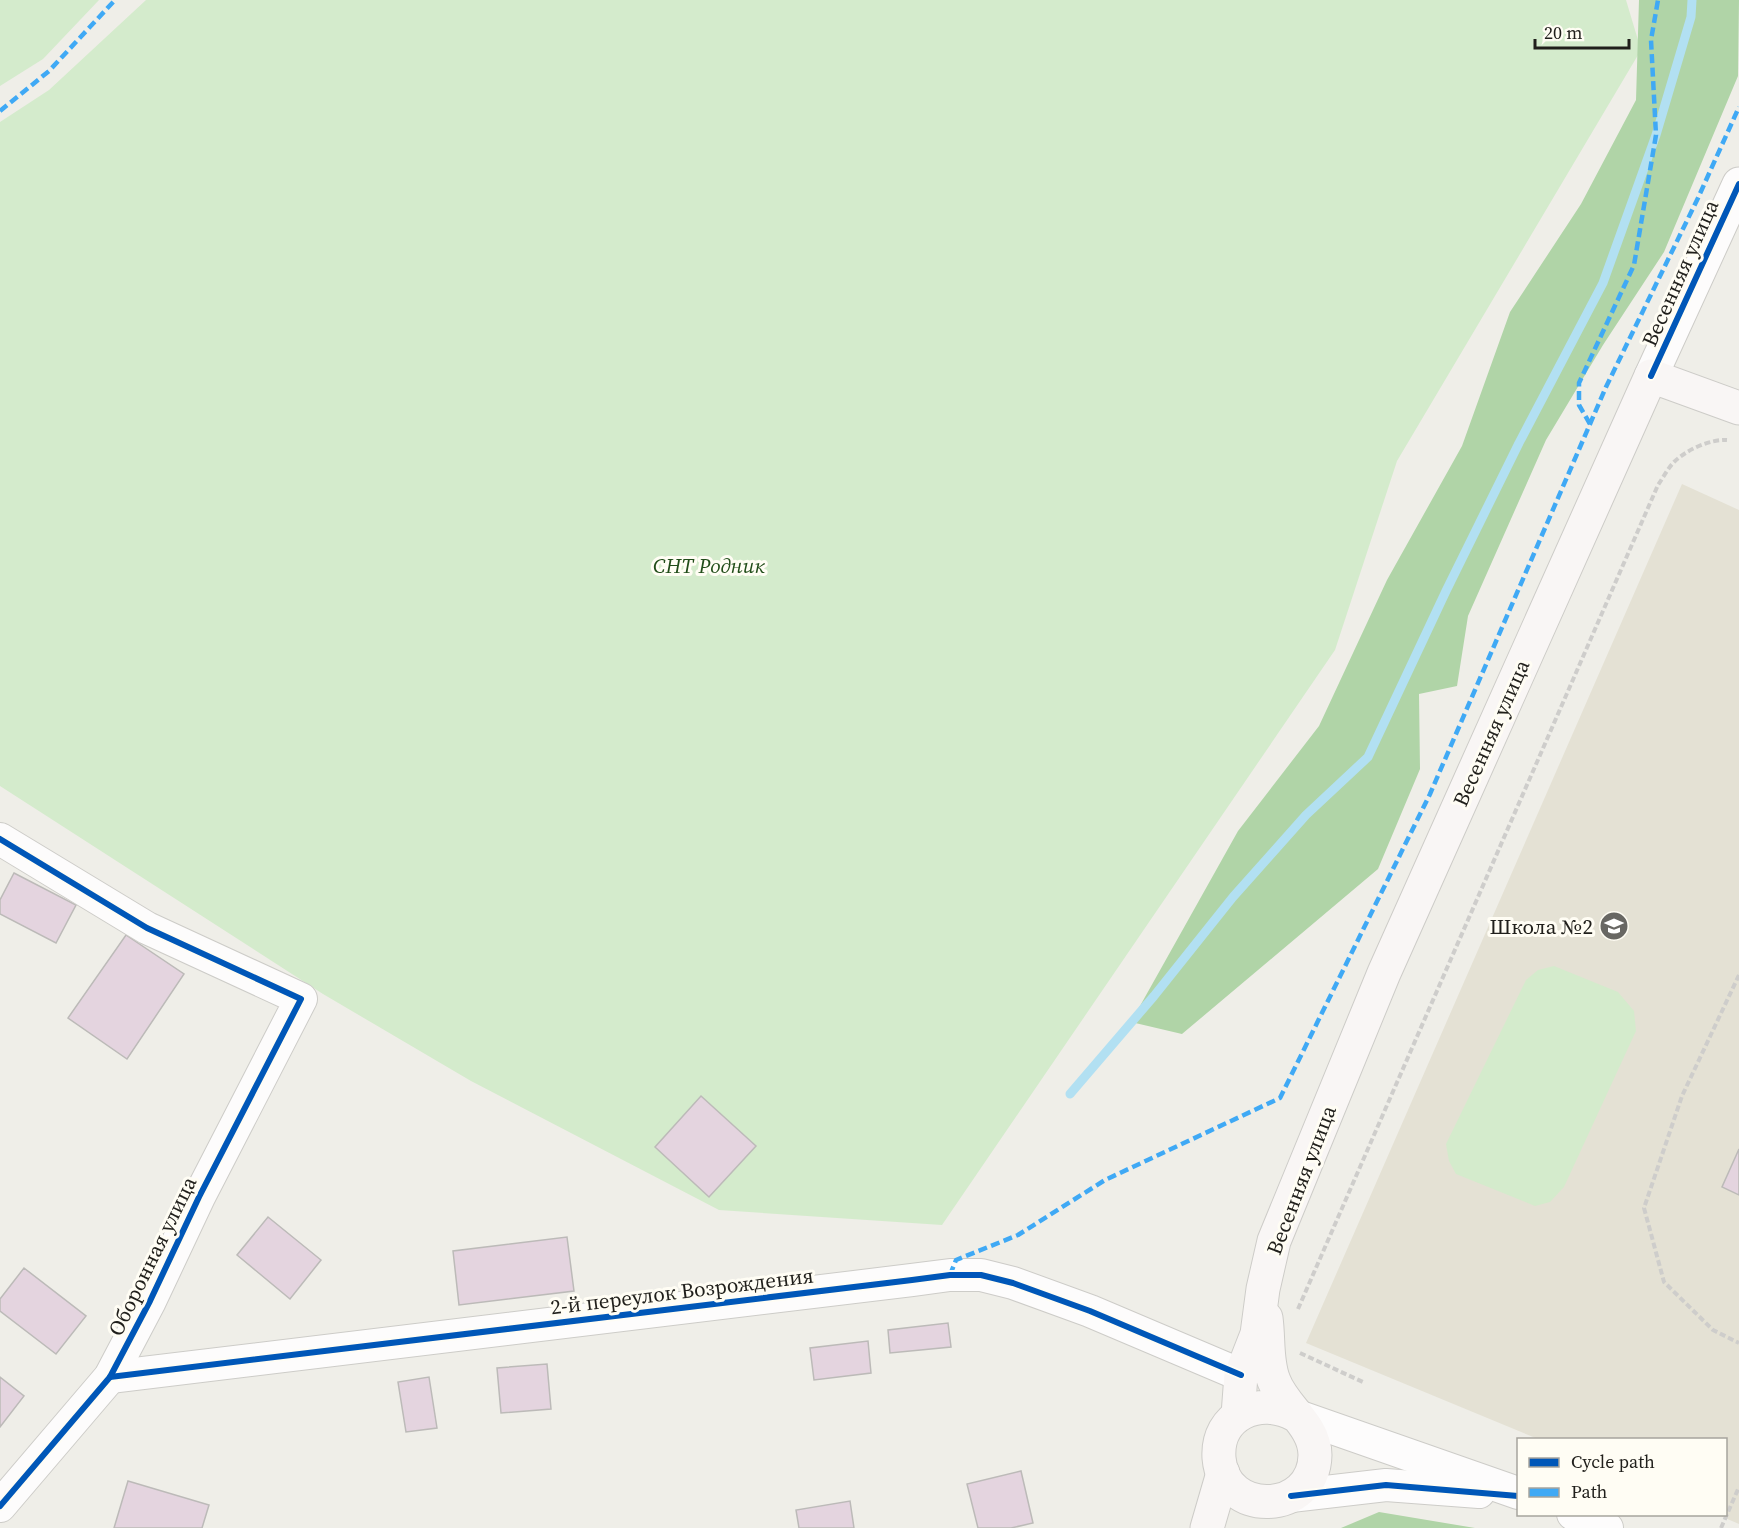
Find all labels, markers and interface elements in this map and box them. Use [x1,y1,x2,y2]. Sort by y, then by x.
scale bar [1535,12,1630,50]
text: 20 m [1544,20,1582,45]
street label: Весенняя улица [1635,195,1725,351]
park label: СНТ Родник [653,551,766,580]
street label: Весенняя улица [1446,655,1536,811]
school or university icon: Школа №2 [1598,910,1630,942]
place label: Школа №2 [1489,912,1593,941]
street label: Весенняя улица [1259,1101,1343,1259]
street label: Оборонная улица [101,1171,203,1340]
street label: 2-й переулок Возрождения [549,1260,815,1322]
legend [1517,1438,1727,1516]
text: Cycle path [1571,1449,1655,1474]
text: Path [1571,1479,1608,1504]

